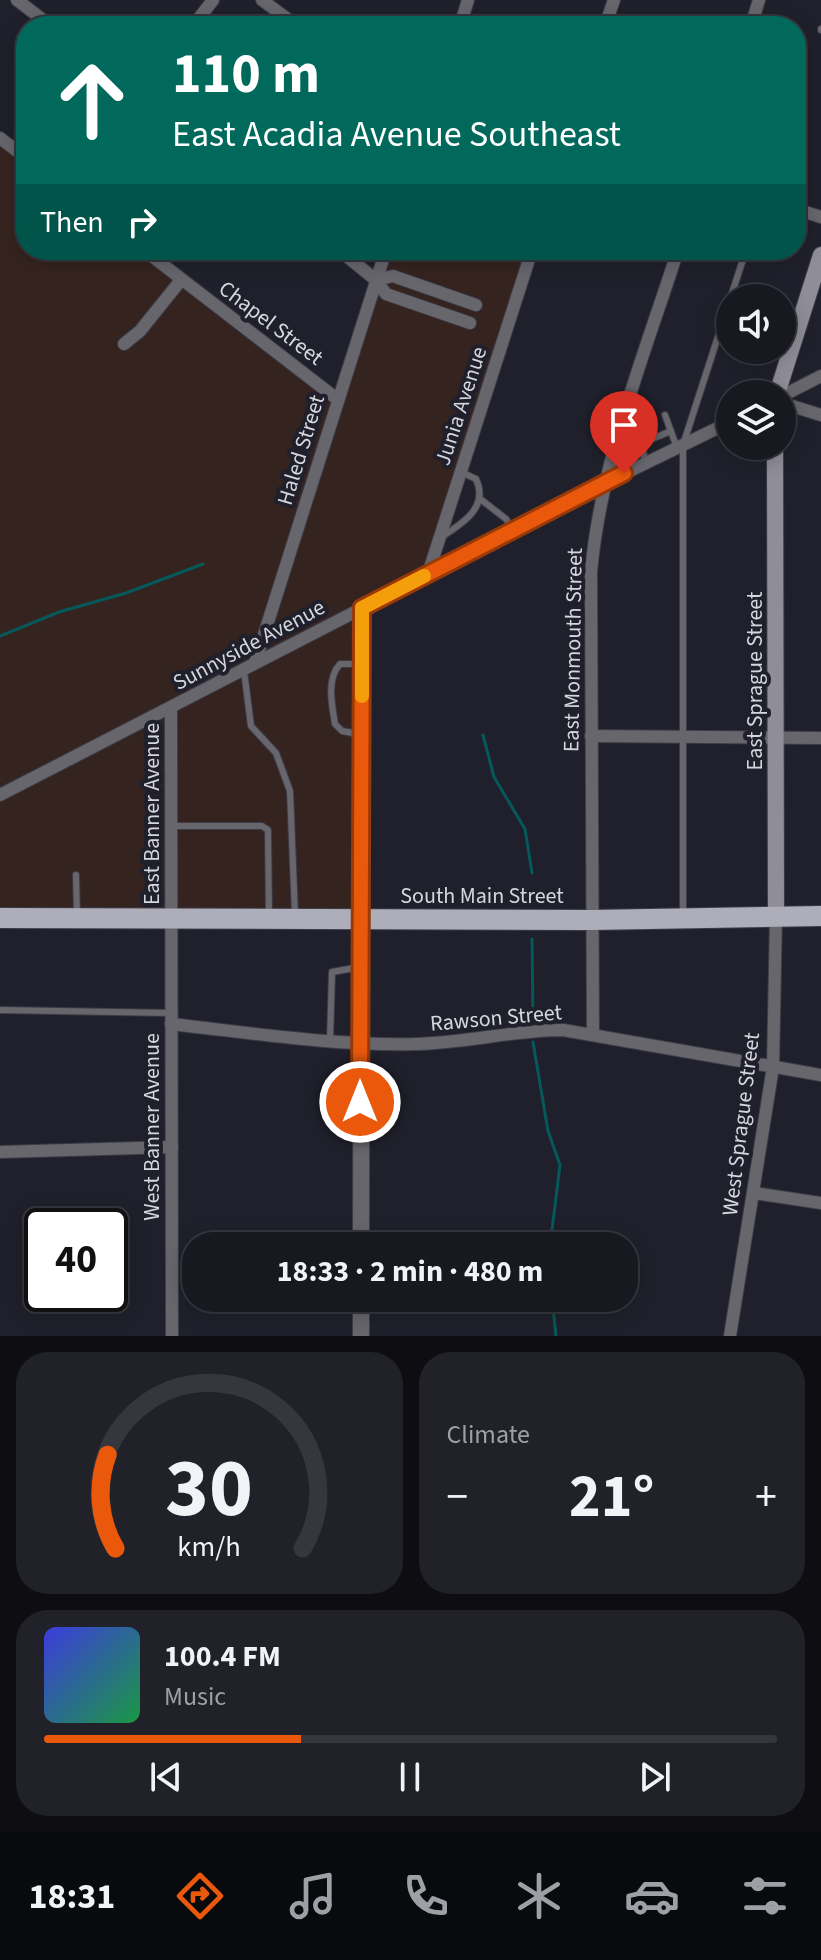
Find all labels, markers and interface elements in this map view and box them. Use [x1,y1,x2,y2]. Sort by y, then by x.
text: 110 m [172,35,320,114]
icon: ahead [40,48,144,152]
text: East Acadia Avenue Southeast [172,109,621,160]
icon: right [120,200,164,244]
text: Then [40,201,104,244]
street label: Chapel Street [212,273,331,373]
map controls [716,284,796,460]
button: sound [716,284,796,364]
street label: Junia Avenue [427,342,495,470]
button: layers [716,380,796,460]
street label: Haled Street [269,390,333,509]
pin [590,391,658,473]
icon: arrive [602,403,646,447]
street label: East Monmouth Street [555,547,591,752]
street label: Sunnyside Avenue [167,591,331,699]
street label: East Sprague Street [739,591,771,770]
street label: East Banner Avenue [136,723,168,905]
street label: South Main Street [400,880,564,912]
street label: Rawson Street [429,996,564,1040]
street label: West Sprague Street [714,1030,768,1217]
street label: West Banner Avenue [136,1033,168,1221]
position arrow [318,1060,402,1144]
speed limit sign: 40 [24,1208,128,1312]
text: 18:33 · 2 min · 480 m [277,1250,543,1293]
text: Climate [447,1416,530,1453]
text: 30 [165,1430,253,1548]
text: 21° [569,1455,654,1540]
text: − [447,1466,468,1529]
text: + [755,1466,777,1529]
text: km/h [178,1527,241,1567]
text: 100.4 FM [164,1635,281,1678]
text: Music [164,1678,226,1715]
icon: previous [144,1755,188,1799]
icon: pause [388,1755,432,1799]
icon: next [633,1755,677,1799]
icon: directions [172,1868,228,1924]
icon: music [285,1868,341,1924]
icon: phone [398,1868,454,1924]
icon: climate [511,1868,567,1924]
icon: car [624,1868,680,1924]
icon: filters [737,1868,793,1924]
text: 18:31 [28,1871,115,1922]

